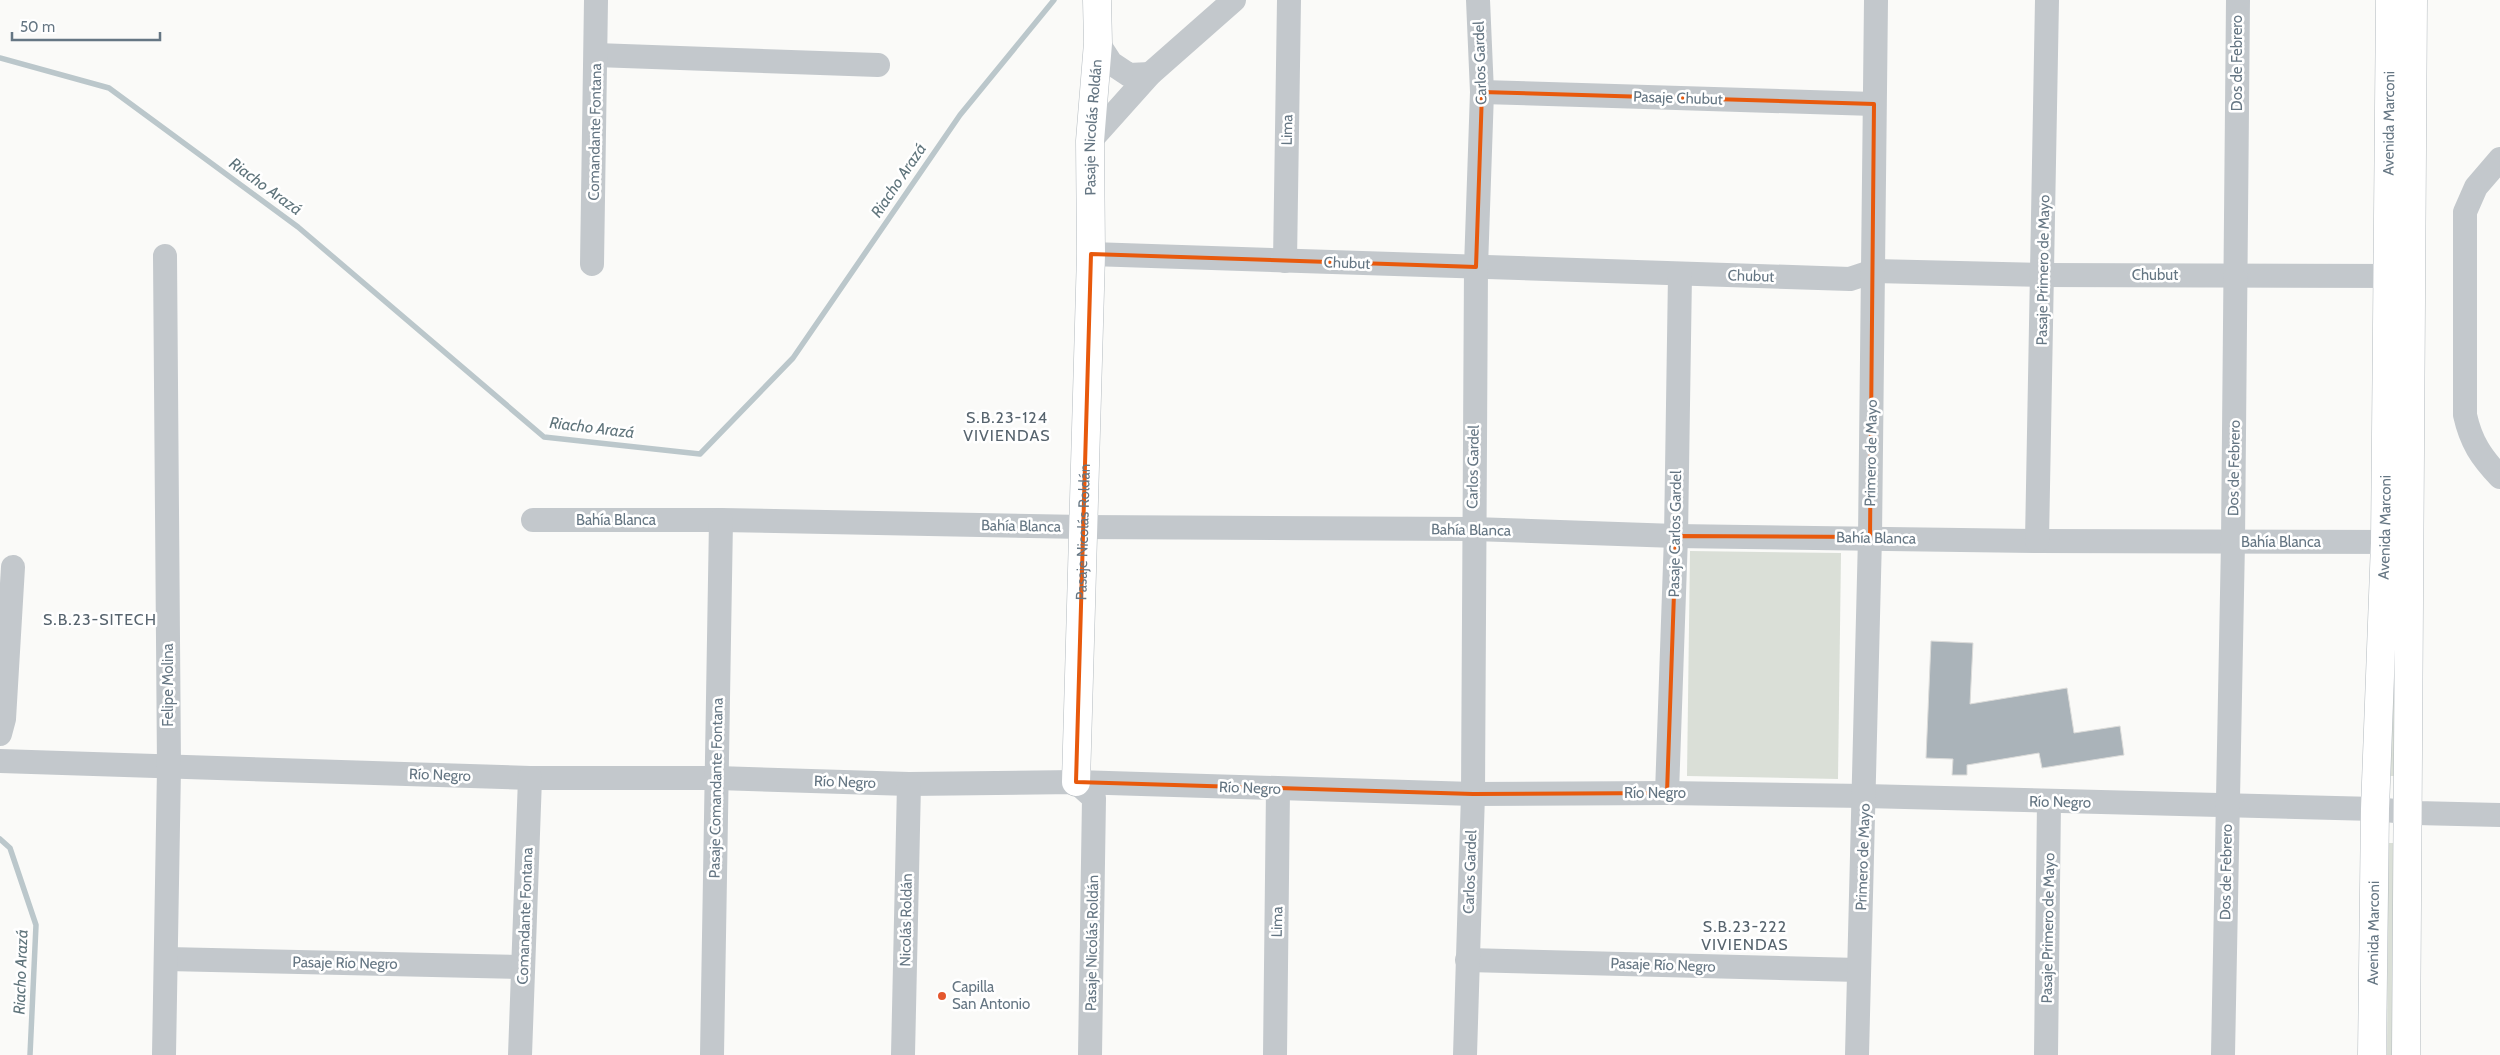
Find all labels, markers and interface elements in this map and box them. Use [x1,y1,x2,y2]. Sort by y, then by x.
scale bar [12,10,160,42]
street label: Dos de Febrero [2228,15,2246,111]
text: 50 m [20,18,55,36]
street label: Carlos Gardel [1470,20,1490,105]
street label: Pasaje Nicolás Roldán [1081,58,1106,196]
street label: Comandante Fontana [585,62,605,201]
street label: Avenida Marconi [2379,71,2398,176]
street label: Pasaje Chubut [1633,87,1723,109]
street label: Lima [1278,114,1296,146]
water label: Riacho Arazá [867,140,930,221]
water label: Riacho Arazá [226,154,306,219]
street label: Pasaje Primero de Mayo [2033,195,2053,345]
street label: Chubut [1323,253,1371,273]
street label: Chubut [1727,266,1775,286]
street label: Chubut [2132,266,2178,284]
street label: Primero de Mayo [1861,399,1881,507]
district label: S.B.23-124 VIVIENDAS [963,408,1051,445]
water label: Riacho Arazá [548,413,635,442]
street label: Dos de Febrero [2224,420,2244,516]
street label: Carlos Gardel [1463,424,1483,509]
street label: Pasaje Nicolás Roldán [1072,464,1094,601]
street label: Pasaje Carlos Gardel [1665,470,1685,598]
street label: Avenida Marconi [2375,475,2395,580]
street label: Bahía Blanca [576,511,657,529]
street label: Bahía Blanca [981,516,1062,536]
street label: Bahía Blanca [1431,520,1512,540]
street label: Bahía Blanca [1836,528,1917,548]
street label: Bahía Blanca [2241,533,2322,551]
district label: S.B.23-SITECH [43,610,157,629]
street label: Felipe Molina [159,642,177,727]
street label: Pasaje Comandante Fontana [705,697,727,878]
street label: Río Negro [409,765,471,785]
street label: Río Negro [814,772,876,792]
street label: Río Negro [1219,778,1281,798]
street label: Río Negro [1624,784,1686,802]
street label: Río Negro [2029,792,2091,812]
street label: Primero de Mayo [1852,803,1874,911]
street label: Dos de Febrero [2216,824,2236,920]
street label: Carlos Gardel [1460,829,1480,914]
street label: Comandante Fontana [514,846,536,985]
street label: Pasaje Primero de Mayo [2038,853,2058,1003]
street label: Nicolás Roldán [896,873,916,967]
street label: Pasaje Nicolás Roldán [1082,875,1102,1011]
street label: Avenida Marconi [2364,881,2383,985]
street label: Lima [1268,906,1286,938]
district label: S.B.23-222 VIVIENDAS [1701,917,1789,954]
water label: Riacho Arazá [10,929,31,1015]
street label: Pasaje Río Negro [292,953,398,973]
street label: Pasaje Río Negro [1610,954,1716,976]
place label: Capilla San Antonio [952,978,1030,1013]
marker: Capilla San Antonio [936,990,948,1002]

